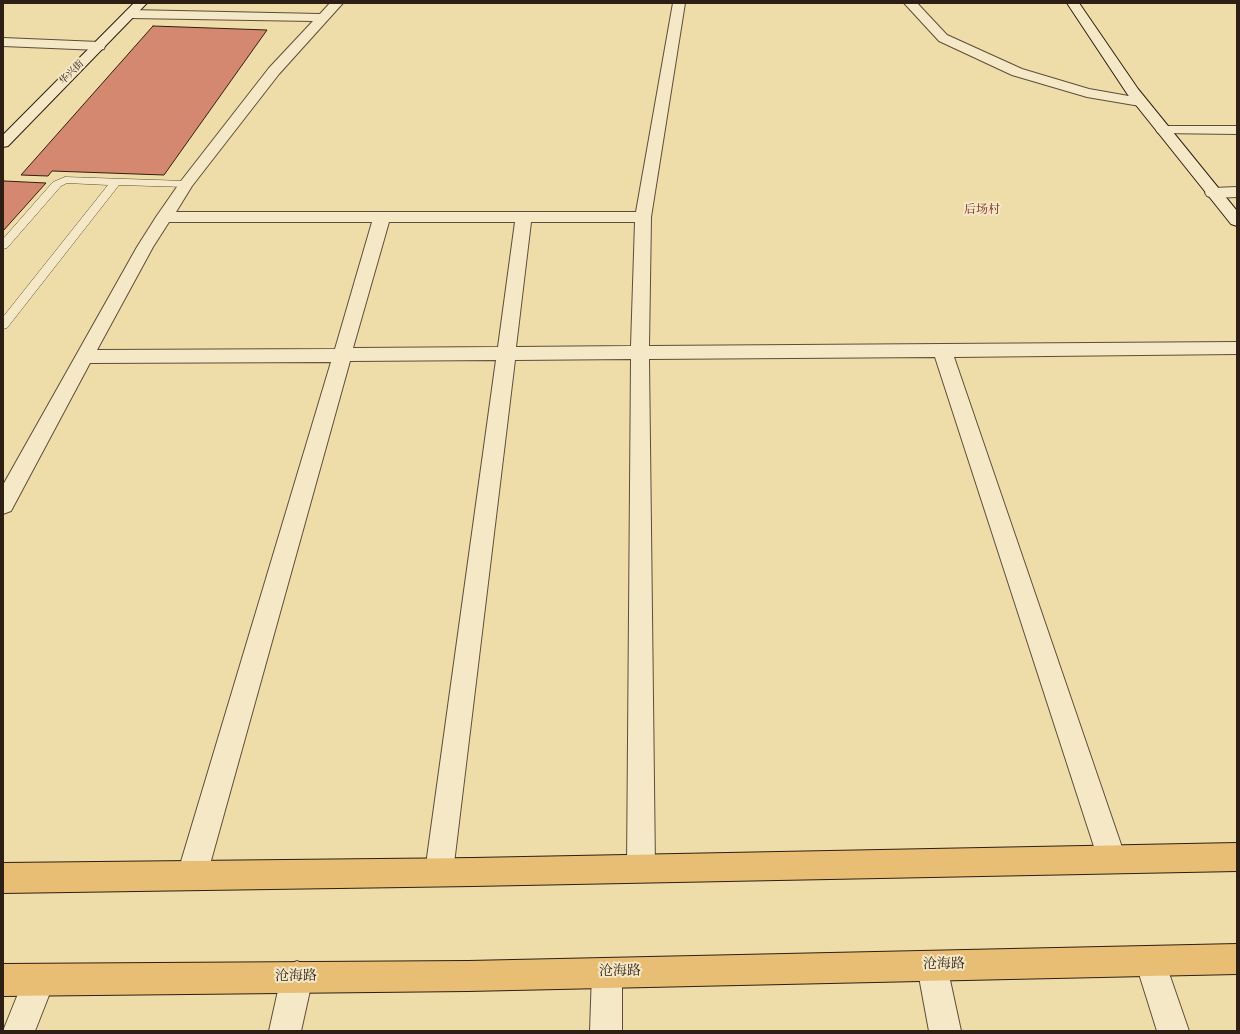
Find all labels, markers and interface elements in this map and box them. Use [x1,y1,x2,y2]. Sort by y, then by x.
street label: 华兴街 [57,58,87,88]
district label: 后场村 [964,203,1000,217]
street label: 沧海路 [923,956,965,974]
street label: 沧海路 [599,963,641,981]
street label: 沧海路 [275,968,317,986]

